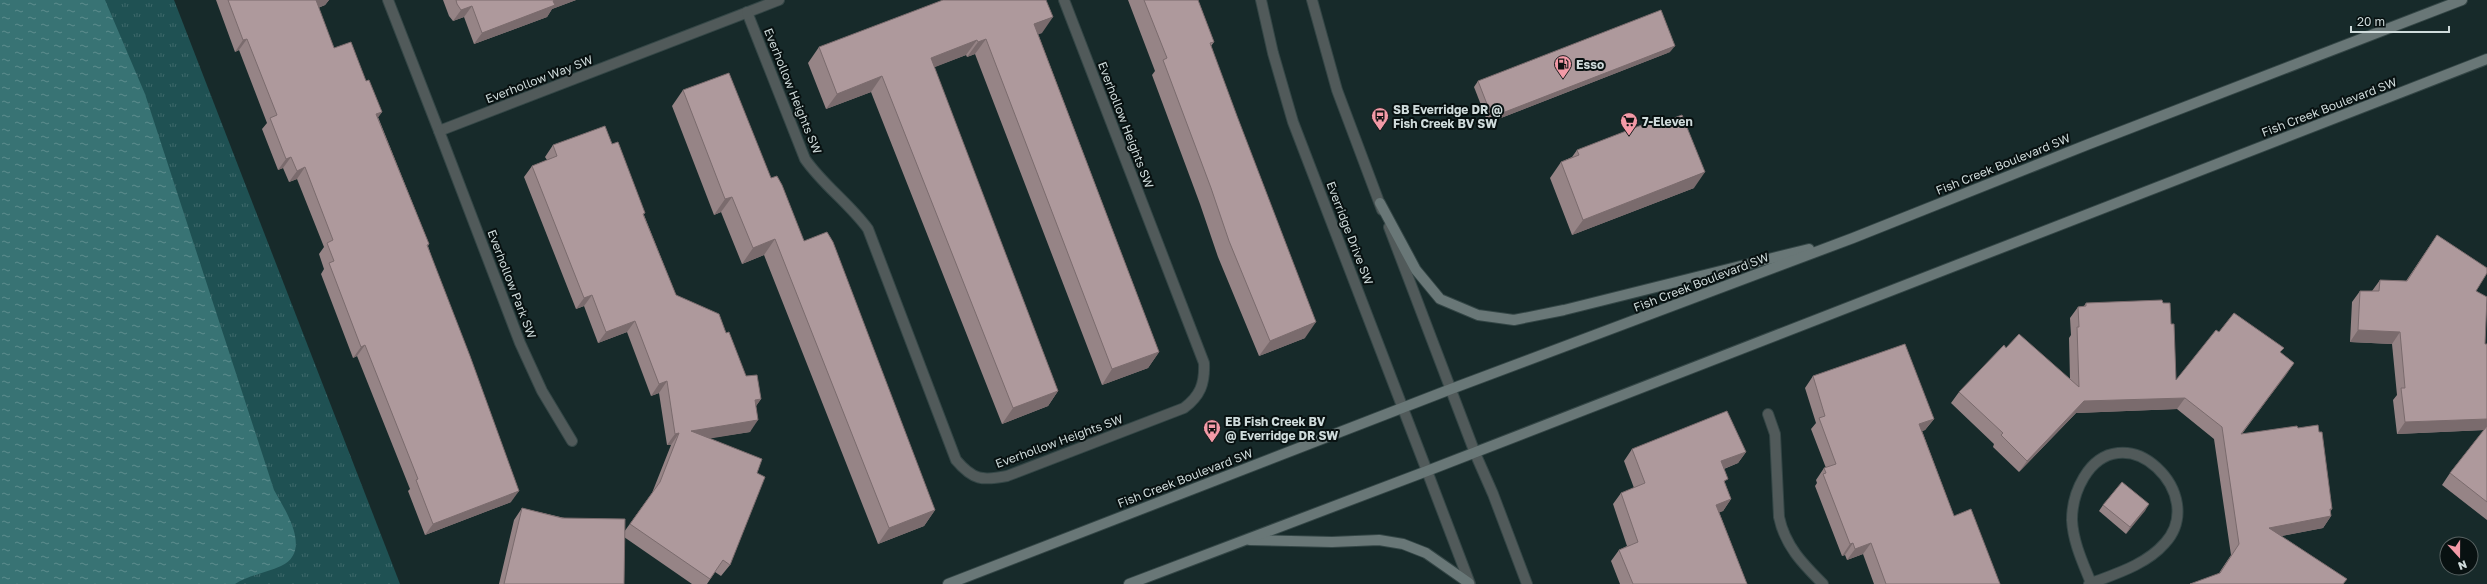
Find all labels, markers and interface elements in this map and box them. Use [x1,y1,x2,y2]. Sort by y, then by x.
scale bar [2351,8,2449,34]
text: 20 m [2357,14,2385,29]
street label: Everhollow Heights SW [761,26,825,157]
street label: Everhollow Way SW [483,51,595,106]
fuel station icon: Esso [1553,54,1573,79]
place label: Esso [1576,57,1604,72]
street label: Everhollow Heights SW [1095,60,1157,191]
street label: Fish Creek Boulevard SW [2259,74,2399,140]
place label: SB Everridge DR @ Fish Creek BV SW [1393,102,1503,131]
bus stop icon: SB Everridge DR @ Fish Creek BV SW [1370,106,1390,131]
supermarket icon: 7-Eleven [1619,111,1639,136]
place label: 7-Eleven [1642,114,1693,129]
street label: Fish Creek Boulevard SW [1934,130,2073,198]
street label: Everridge Drive SW [1323,179,1377,287]
street label: Everhollow Park SW [484,227,540,341]
street label: Fish Creek Boulevard SW [1631,249,1771,315]
street label: Everhollow Heights SW [993,411,1125,471]
place label: EB Fish Creek BV @ Everridge DR SW [1225,414,1338,443]
bus stop icon: EB Fish Creek BV @ Everridge DR SW [1202,418,1222,443]
street label: Fish Creek Boulevard SW [1115,445,1255,511]
north arrow [2439,536,2479,576]
text: N [2457,558,2469,573]

